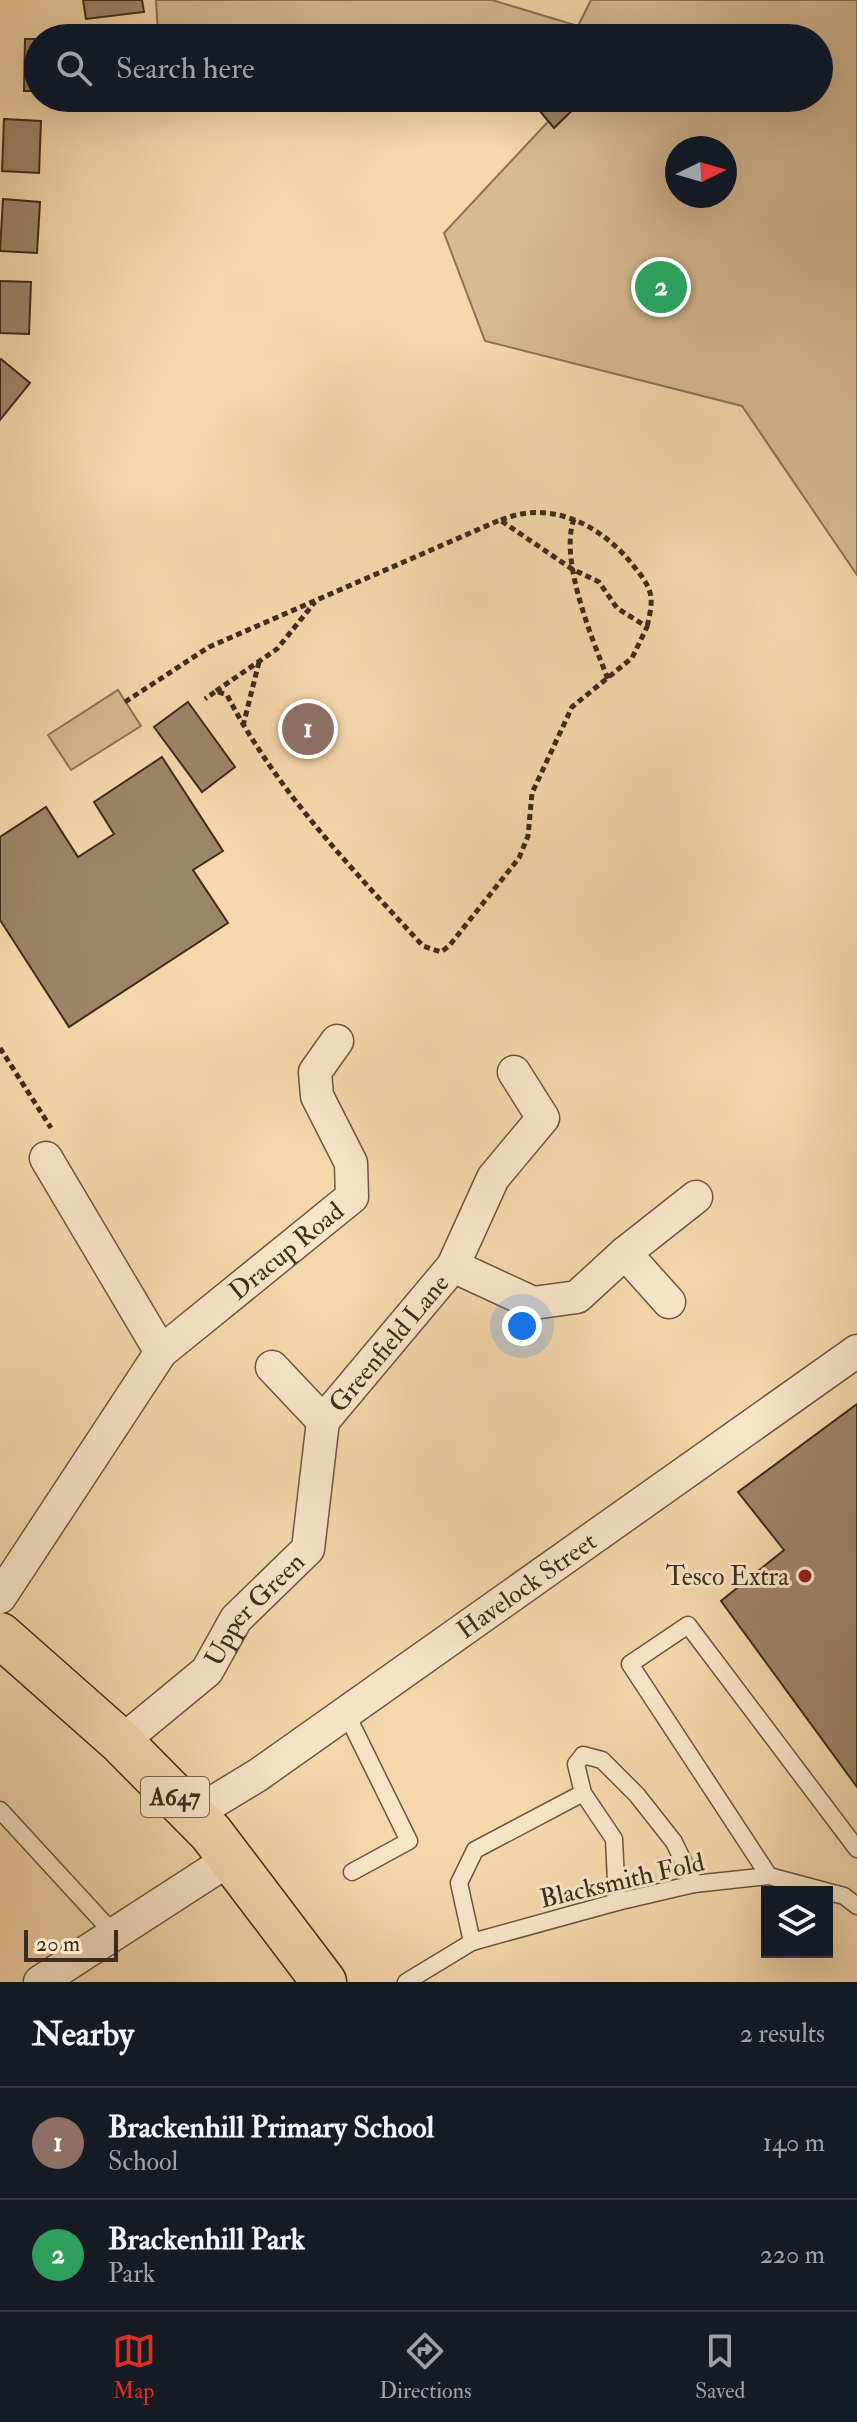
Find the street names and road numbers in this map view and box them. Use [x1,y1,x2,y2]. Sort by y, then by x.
street label: Dracup Road [223,1195,351,1308]
street label: Greenfield Lane [322,1268,456,1419]
street label: Havelock Street [451,1525,603,1646]
street label: Upper Green [198,1546,312,1672]
road number: A647 [141,1777,209,1817]
street label: Blacksmith Fold [537,1846,708,1915]

